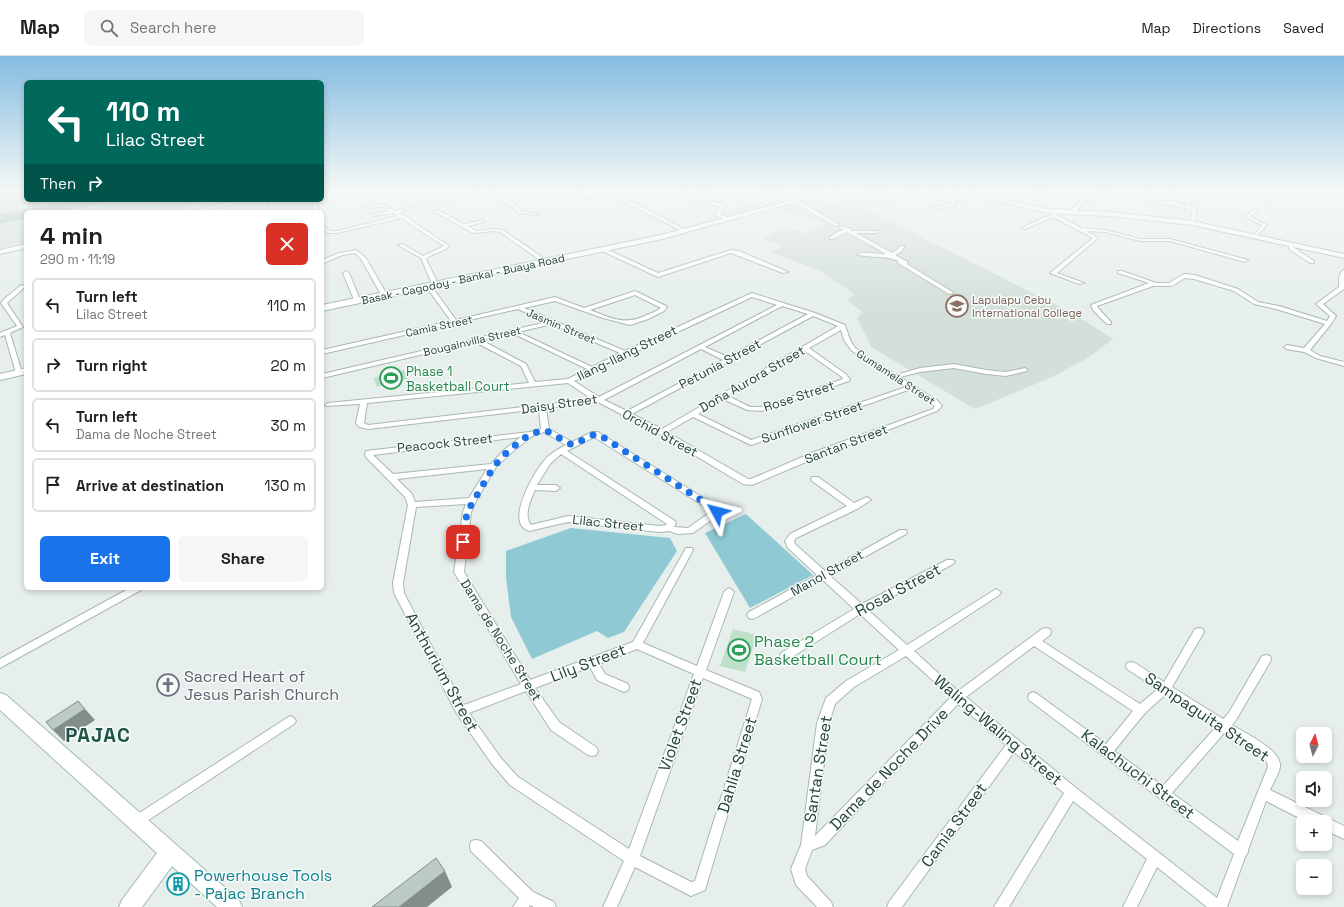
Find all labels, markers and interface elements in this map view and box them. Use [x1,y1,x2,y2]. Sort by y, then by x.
search box [84,10,364,46]
text: Map [20,15,60,40]
icon: search [98,17,120,39]
text: Search here [130,18,216,37]
text: Map [1141,19,1171,37]
text: Directions [1193,19,1261,37]
text: Saved [1283,19,1324,37]
text: 110 m [106,93,180,129]
icon: left [40,96,92,148]
text: Lilac Street [106,128,205,151]
icon: right [84,172,106,194]
text: Then [40,174,76,193]
text: 4 min [40,220,103,251]
button: close [266,223,308,265]
text: 290 m · 11:19 [40,251,115,268]
street label: Basak - Cagodoy - Bankal - Buaya Road [360,251,566,307]
text: Turn left [76,287,138,306]
school or university icon: Lapulapu Cebu International College [944,293,970,319]
place label: Lapulapu Cebu International College [972,293,1082,320]
icon: left [42,294,64,316]
text: 110 m [267,296,306,315]
street label: Jasmin Street [524,305,598,347]
text: Lilac Street [76,306,148,323]
street label: Camia Street [404,312,474,340]
street label: Ilang-Ilang Street [574,321,680,385]
street label: Bougainvilla Street [422,323,522,359]
street label: Petunia Street [676,335,764,393]
street label: Doña Aurora Street [696,342,808,416]
street label: Gumamela Street [854,346,938,408]
icon: right [42,354,64,376]
text: Turn right [76,356,147,375]
text: 20 m [271,356,306,375]
place label: Phase 1 Basketball Court [406,363,510,395]
sports icon: Phase 1 Basketball Court [378,365,404,391]
street label: Rose Street [761,377,837,415]
street label: Daisy Street [520,390,598,418]
street label: Sunflower Street [759,397,865,447]
street label: Orchid Street [619,405,701,461]
text: Turn left [76,407,138,426]
icon: left [42,414,64,436]
text: 30 m [271,416,306,435]
street label: Santan Street [802,420,890,468]
text: Dama de Noche Street [76,426,217,443]
street label: Peacock Street [396,430,494,456]
icon: arrive [42,474,64,496]
text: Arrive at destination [76,476,224,495]
text: 130 m [264,476,306,495]
position arrow [696,491,738,533]
street label: Lilac Street [572,511,645,535]
pin [446,525,480,559]
icon: arrive [452,531,474,553]
button: Exit [40,536,170,582]
button: Share [178,536,308,582]
street label: Manol Street [787,546,867,600]
street label: Rosal Street [851,559,945,621]
street label: Dama de Noche Street [457,576,545,704]
street label: Anthurium Street [401,609,483,735]
place label: Phase 2 Basketball Court [754,631,882,670]
sports icon: Phase 2 Basketball Court [726,637,752,663]
street label: Lily Street [547,639,629,687]
place label: Sacred Heart of Jesus Parish Church [184,666,339,705]
street label: Sampaguita Street [1141,668,1273,766]
street label: Waling-Waling Street [929,670,1067,790]
church icon: Sacred Heart of Jesus Parish Church [155,672,181,698]
street label: Violet Street [654,676,706,774]
street label: Dama de Noche Drive [825,703,953,835]
street label: Dahlia Street [712,714,762,816]
street label: Santan Street [799,714,837,824]
district label: PAJAC [65,722,131,748]
street label: Kalachuchi Street [1077,724,1199,824]
north arrow [1296,727,1332,763]
map controls [1296,727,1332,895]
button: sound [1296,771,1332,807]
street label: Camia Street [916,779,992,871]
button: + [1296,815,1332,851]
button: − [1296,859,1332,895]
place label: Powerhouse Tools - Pajac Branch [194,865,332,904]
building icon: Powerhouse Tools - Pajac Branch [165,871,191,897]

